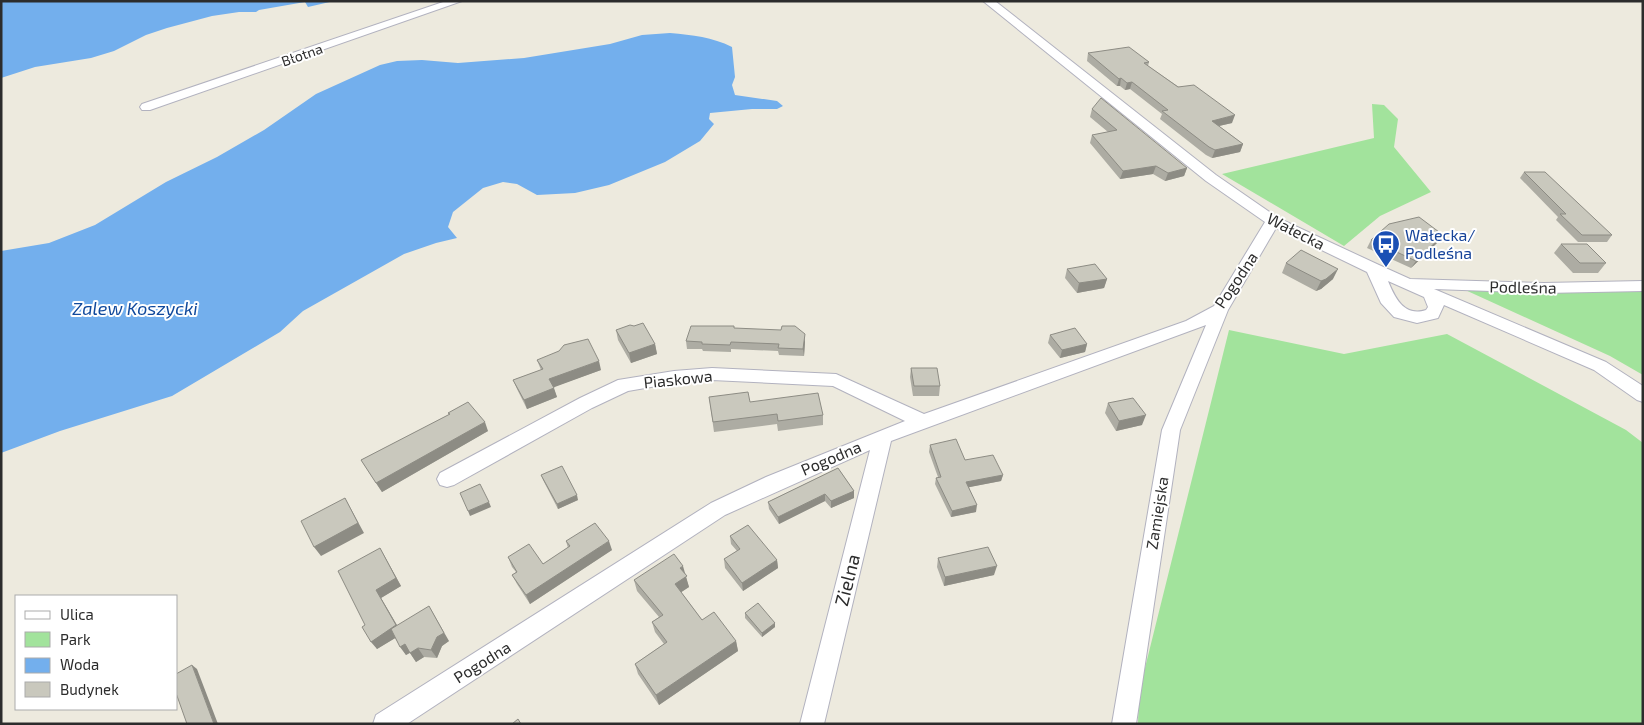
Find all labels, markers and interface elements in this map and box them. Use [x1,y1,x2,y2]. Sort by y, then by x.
street label: Błotna [279,40,325,69]
street label: Wałecka [1264,208,1328,253]
place label: Wałecka/ Podleśna [1405,225,1476,262]
bus stop icon: Wałecka/ Podleśna [1371,229,1401,268]
street label: Pogodna [1210,248,1261,311]
street label: Podleśna [1489,276,1557,297]
water label: Zalew Koszycki [72,297,198,319]
street label: Piaskowa [643,365,713,392]
street label: Pogodna [798,436,864,479]
street label: Zamiejska [1141,475,1173,551]
street label: Zielna [829,551,864,608]
legend [15,595,178,710]
text: Ulica [60,605,94,623]
text: Park [60,630,91,648]
street label: Pogodna [450,637,514,686]
text: Woda [60,655,99,673]
text: Budynek [60,680,119,698]

